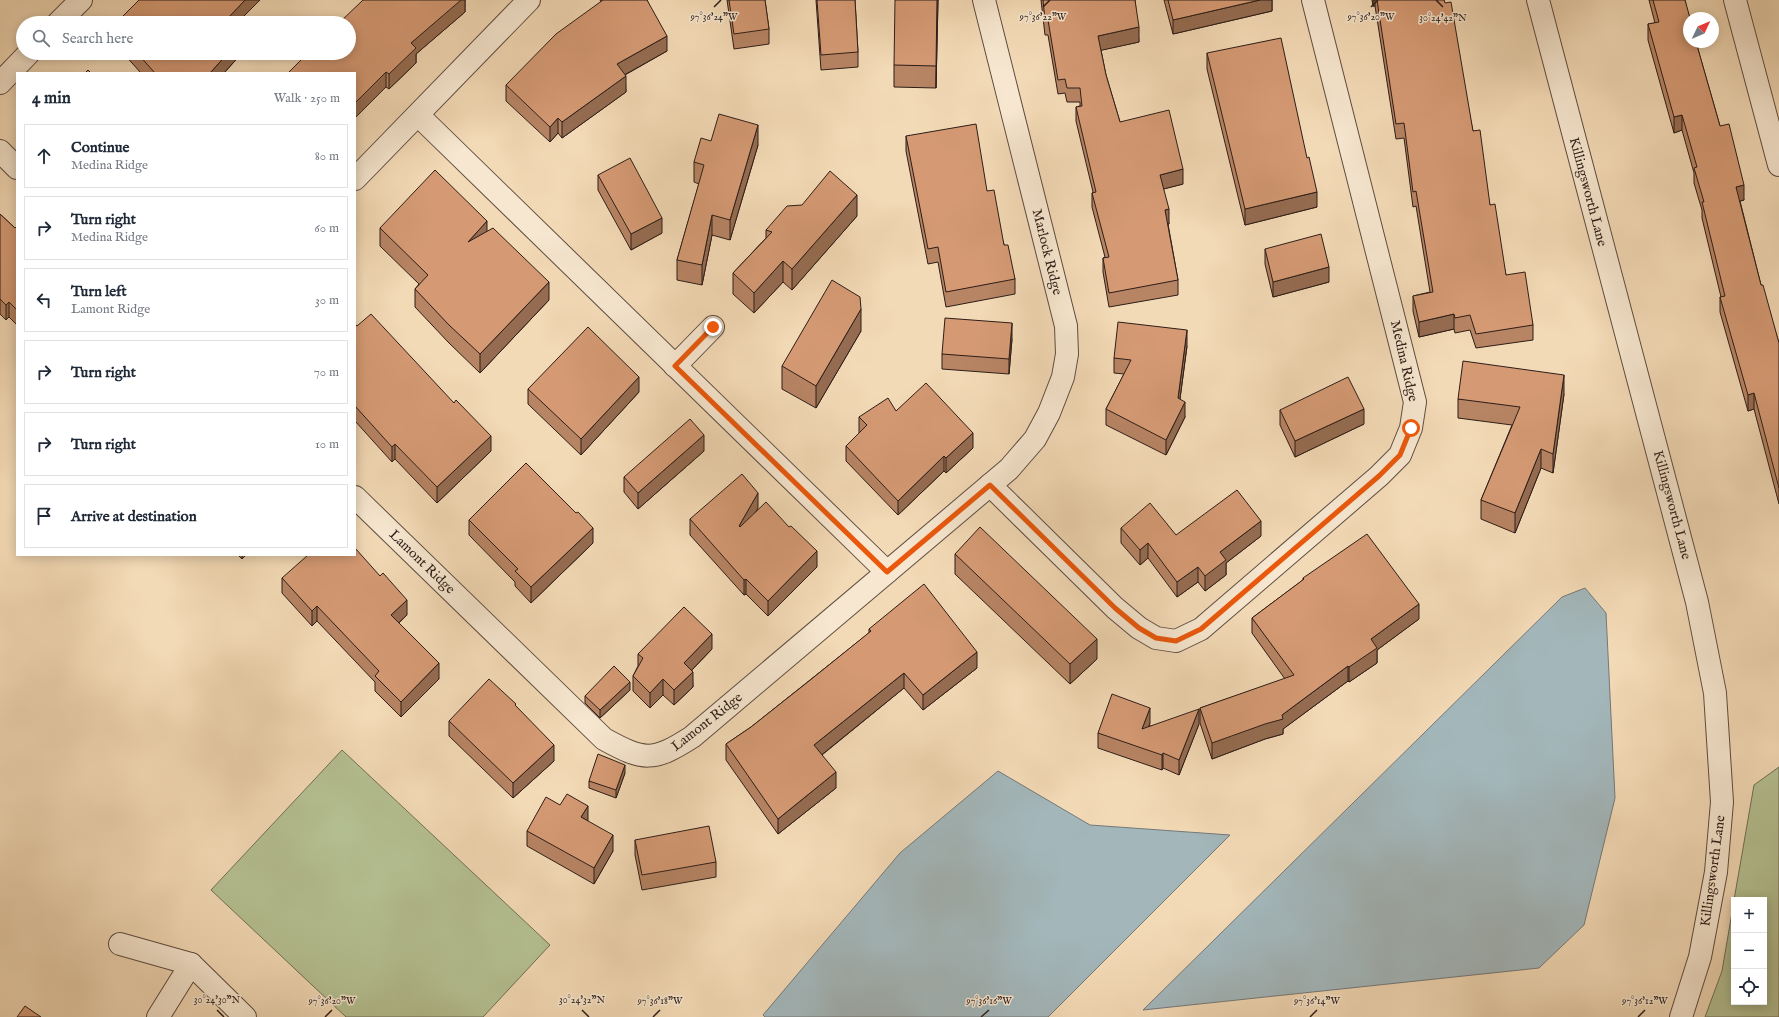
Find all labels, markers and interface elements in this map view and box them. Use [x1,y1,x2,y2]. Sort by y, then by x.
text: 97°36'24"W [689,11,738,24]
text: 97°36'22"W [1019,11,1067,24]
text: 97°36'20"W [1346,11,1395,24]
text: 30°24'42"N [1419,12,1467,25]
north arrow [1683,12,1719,48]
search box [16,16,356,60]
icon: search [30,27,52,49]
text: Search here [62,29,133,48]
text: 4 min [32,88,71,109]
text: Walk · 250 m [274,90,340,107]
street label: Killingsworth Lane [1565,135,1611,249]
text: Continue [71,138,129,157]
icon: ahead [33,145,55,167]
text: 80 m [315,148,339,165]
text: Medina Ridge [71,157,148,174]
street label: Marlock Ridge [1028,207,1067,297]
text: Turn right [71,210,136,229]
icon: right [33,217,55,239]
text: 60 m [314,220,339,237]
text: Medina Ridge [71,229,148,246]
text: Turn left [71,282,127,301]
icon: left [33,289,55,311]
text: 30 m [315,292,339,309]
text: Lamont Ridge [71,301,150,318]
route end [704,318,722,336]
street label: Medina Ridge [1386,319,1422,404]
icon: right [33,361,55,383]
text: Turn right [71,363,136,382]
text: 70 m [314,364,339,381]
route start [1402,419,1420,437]
icon: right [33,433,55,455]
text: Turn right [71,435,136,454]
text: 10 m [315,436,339,453]
street label: Killingsworth Lane [1649,448,1695,562]
icon: arrive [33,505,55,527]
text: Arrive at destination [71,507,197,526]
street label: Lamont Ridge [385,526,459,598]
street label: Lamont Ridge [668,688,747,755]
street label: Killingsworth Lane [1696,814,1730,928]
map controls [1731,897,1767,1005]
button: + [1731,897,1767,933]
button: − [1731,933,1767,969]
button: locate [1731,969,1767,1005]
text: 30°24'30"N [194,994,241,1007]
text: 30°24'32"N [559,994,605,1007]
text: 97°36'20"W [307,995,356,1008]
text: 97°36'18"W [636,995,683,1008]
text: 97°36'16"W [965,995,1012,1008]
text: 97°36'14"W [1293,995,1340,1008]
text: 97°36'12"W [1621,995,1668,1008]

